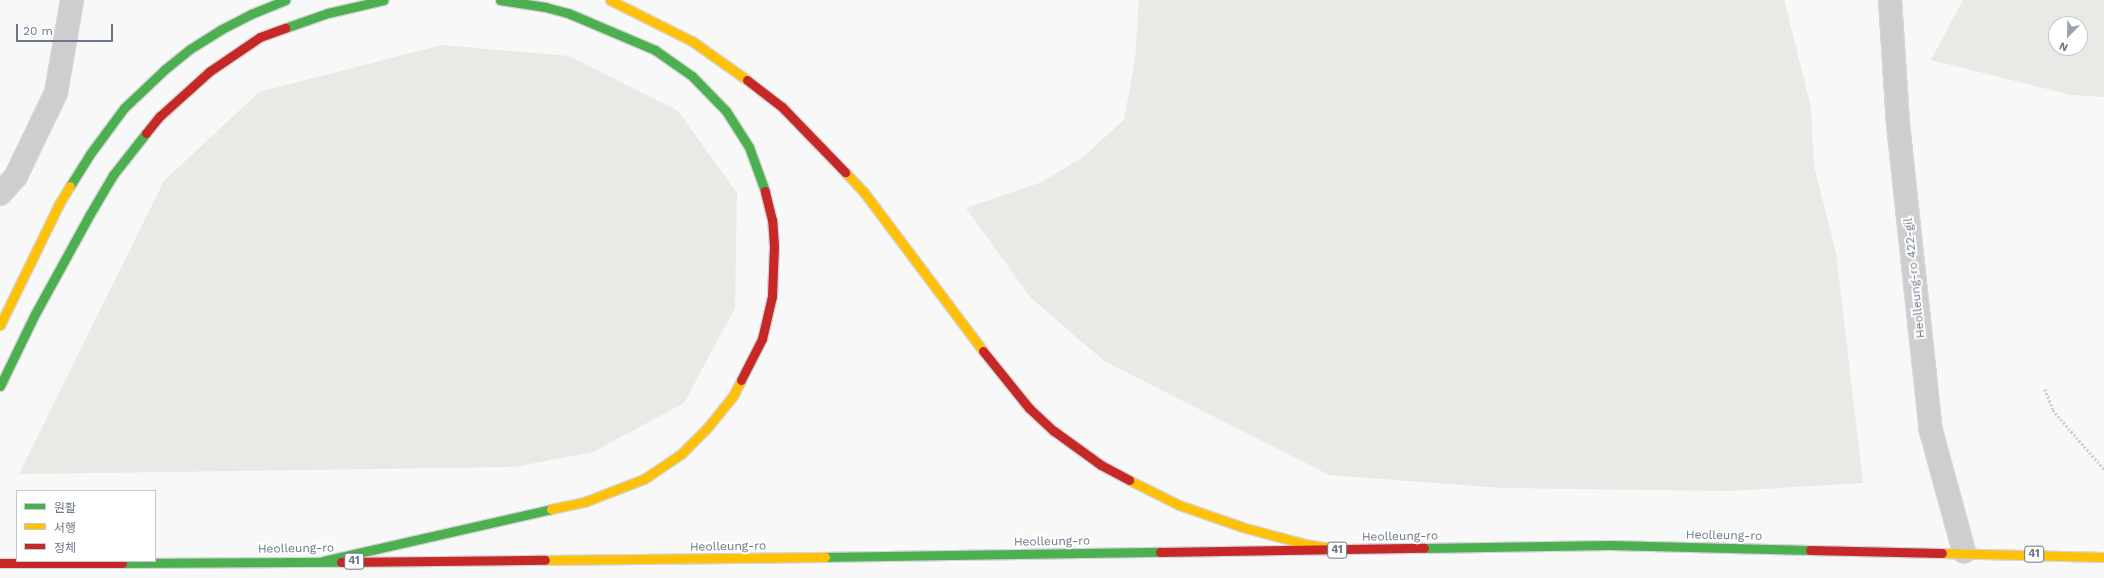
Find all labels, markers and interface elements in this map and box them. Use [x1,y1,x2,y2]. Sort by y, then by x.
scale bar [18,16,115,42]
north arrow [2048,16,2088,56]
text: 20 m [23,24,53,38]
text: N [2057,39,2070,54]
street label: Heolleung-ro 422-gil [1902,217,1928,339]
legend [16,490,156,562]
text: 원활 [54,501,76,515]
text: 서행 [54,521,76,535]
street label: Heolleung-ro [1686,528,1762,544]
street label: Heolleung-ro [1362,529,1438,545]
street label: Heolleung-ro [1014,534,1090,550]
street label: Heolleung-ro [690,539,766,555]
text: 정체 [54,541,76,555]
street label: Heolleung-ro [258,541,334,557]
road number: 41 [1327,541,1347,559]
road number: 41 [2024,545,2044,563]
road number: 41 [344,552,364,570]

